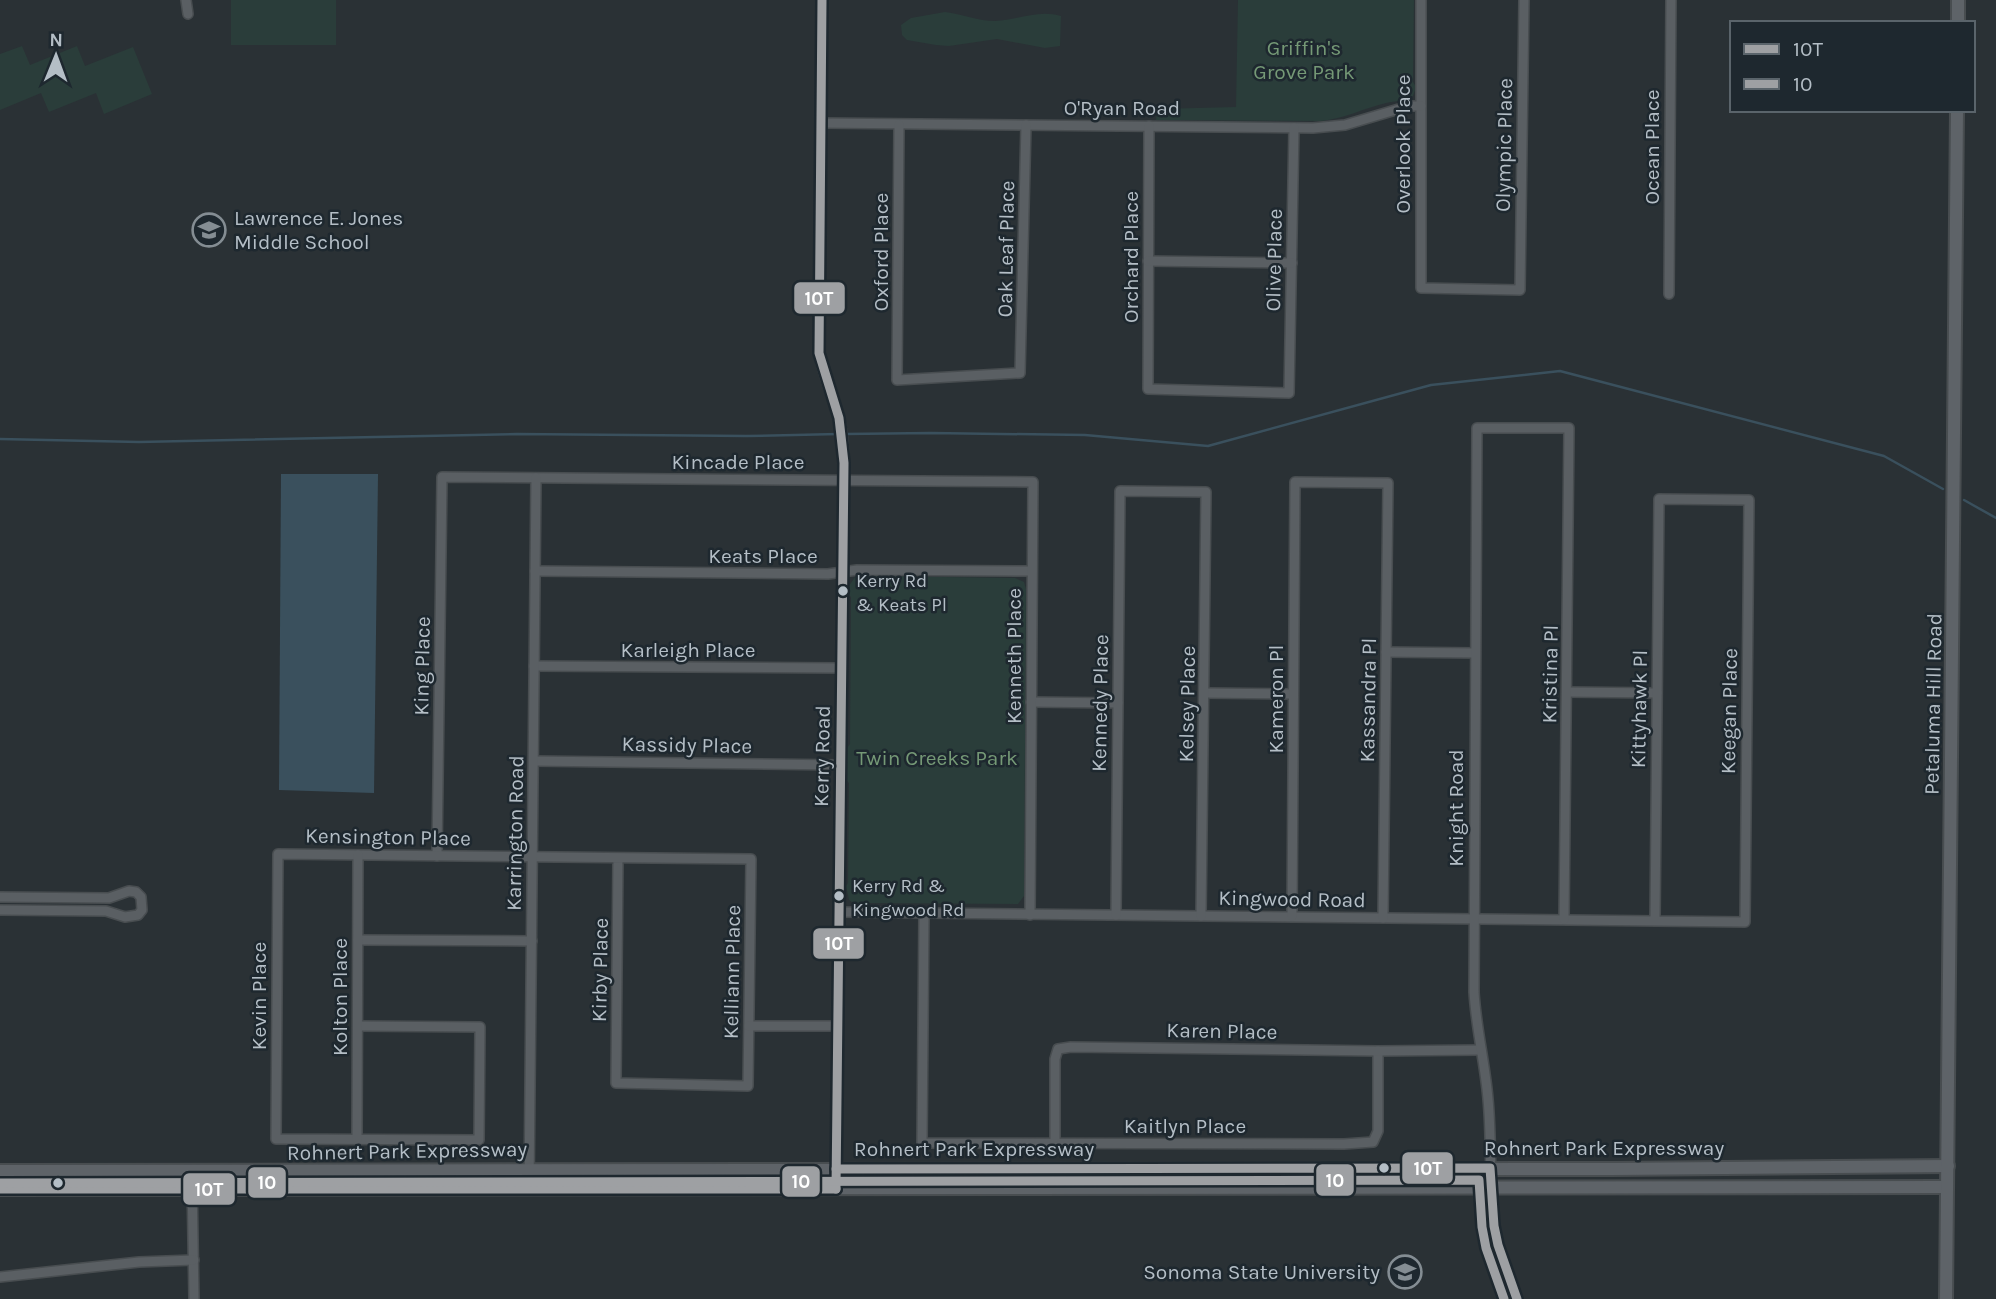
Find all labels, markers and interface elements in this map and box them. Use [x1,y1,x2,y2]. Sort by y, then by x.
north arrow [21,21,91,91]
legend [1730,21,1975,112]
text: N [49,29,63,51]
park label: Griffin's Grove Park [1253,36,1355,84]
text: 10T [1793,37,1823,61]
text: 10 [1793,72,1812,96]
street label: Overlook Place [1391,75,1415,213]
street label: Olympic Place [1491,78,1517,212]
street label: Ocean Place [1640,89,1664,205]
street label: O'Ryan Road [1064,96,1180,120]
street label: Oak Leaf Place [993,180,1019,318]
street label: Orchard Place [1119,191,1143,323]
street label: Oxford Place [869,193,893,311]
place label: Lawrence E. Jones Middle School [234,206,403,254]
street label: Olive Place [1261,208,1287,312]
school or university icon: Lawrence E. Jones Middle School [190,211,228,249]
line badge: 10T [793,281,846,315]
text: 10T [805,288,833,310]
street label: Kincade Place [672,450,804,474]
street label: Keats Place [708,544,818,568]
place label: Kerry Rd & Keats Pl [856,570,947,616]
marker: Kerry Rd & Keats Pl [836,584,850,598]
street label: Kenneth Place [1002,588,1026,724]
street label: Petaluma Hill Road [1919,613,1947,795]
street label: King Place [409,616,435,716]
street label: Kristina Pl [1537,625,1563,723]
street label: Kennedy Place [1087,634,1113,772]
street label: Kassandra Pl [1355,637,1381,763]
street label: Karleigh Place [620,638,756,662]
street label: Kelsey Place [1174,645,1200,763]
street label: Kameron Pl [1264,645,1288,753]
street label: Keegan Place [1716,648,1742,774]
street label: Kittyhawk Pl [1626,650,1652,768]
street label: Kerry Road [809,705,835,807]
street label: Kassidy Place [622,732,752,758]
park label: Twin Creeks Park [856,746,1018,770]
street label: Knight Road [1444,749,1468,867]
street label: Karrington Road [502,755,528,911]
street label: Kensington Place [305,824,471,850]
place label: Kerry Rd & Kingwood Rd [852,875,965,921]
street label: Kingwood Road [1218,886,1366,912]
marker: Kerry Rd & Kingwood Rd [832,889,846,903]
street label: Kelliann Place [719,905,745,1039]
street label: Kirby Place [587,918,613,1022]
line badge: 10T [812,927,865,960]
text: 10T [825,933,853,955]
street label: Kolton Place [328,938,352,1056]
street label: Kevin Place [247,942,271,1050]
street label: Karen Place [1166,1018,1278,1044]
street label: Kaitlyn Place [1124,1114,1246,1138]
street label: Rohnert Park Expressway [1484,1136,1724,1160]
street label: Rohnert Park Expressway [287,1137,528,1165]
street label: Rohnert Park Expressway [854,1137,1094,1161]
line badge: 10T [1401,1151,1454,1185]
text: 10T [1414,1158,1442,1180]
unlabelled marker [1377,1161,1391,1175]
line badge: 10 [1315,1163,1355,1197]
line badge: 10 [781,1165,821,1198]
line badge: 10 [247,1166,287,1199]
text: 10 [1326,1170,1344,1192]
text: 10 [792,1171,810,1193]
line badge: 10T [182,1172,236,1206]
text: 10 [258,1172,276,1194]
unlabelled marker [51,1176,65,1190]
text: 10T [195,1179,223,1201]
school or university icon: Sonoma State University [1386,1253,1424,1291]
place label: Sonoma State University [1143,1260,1380,1284]

